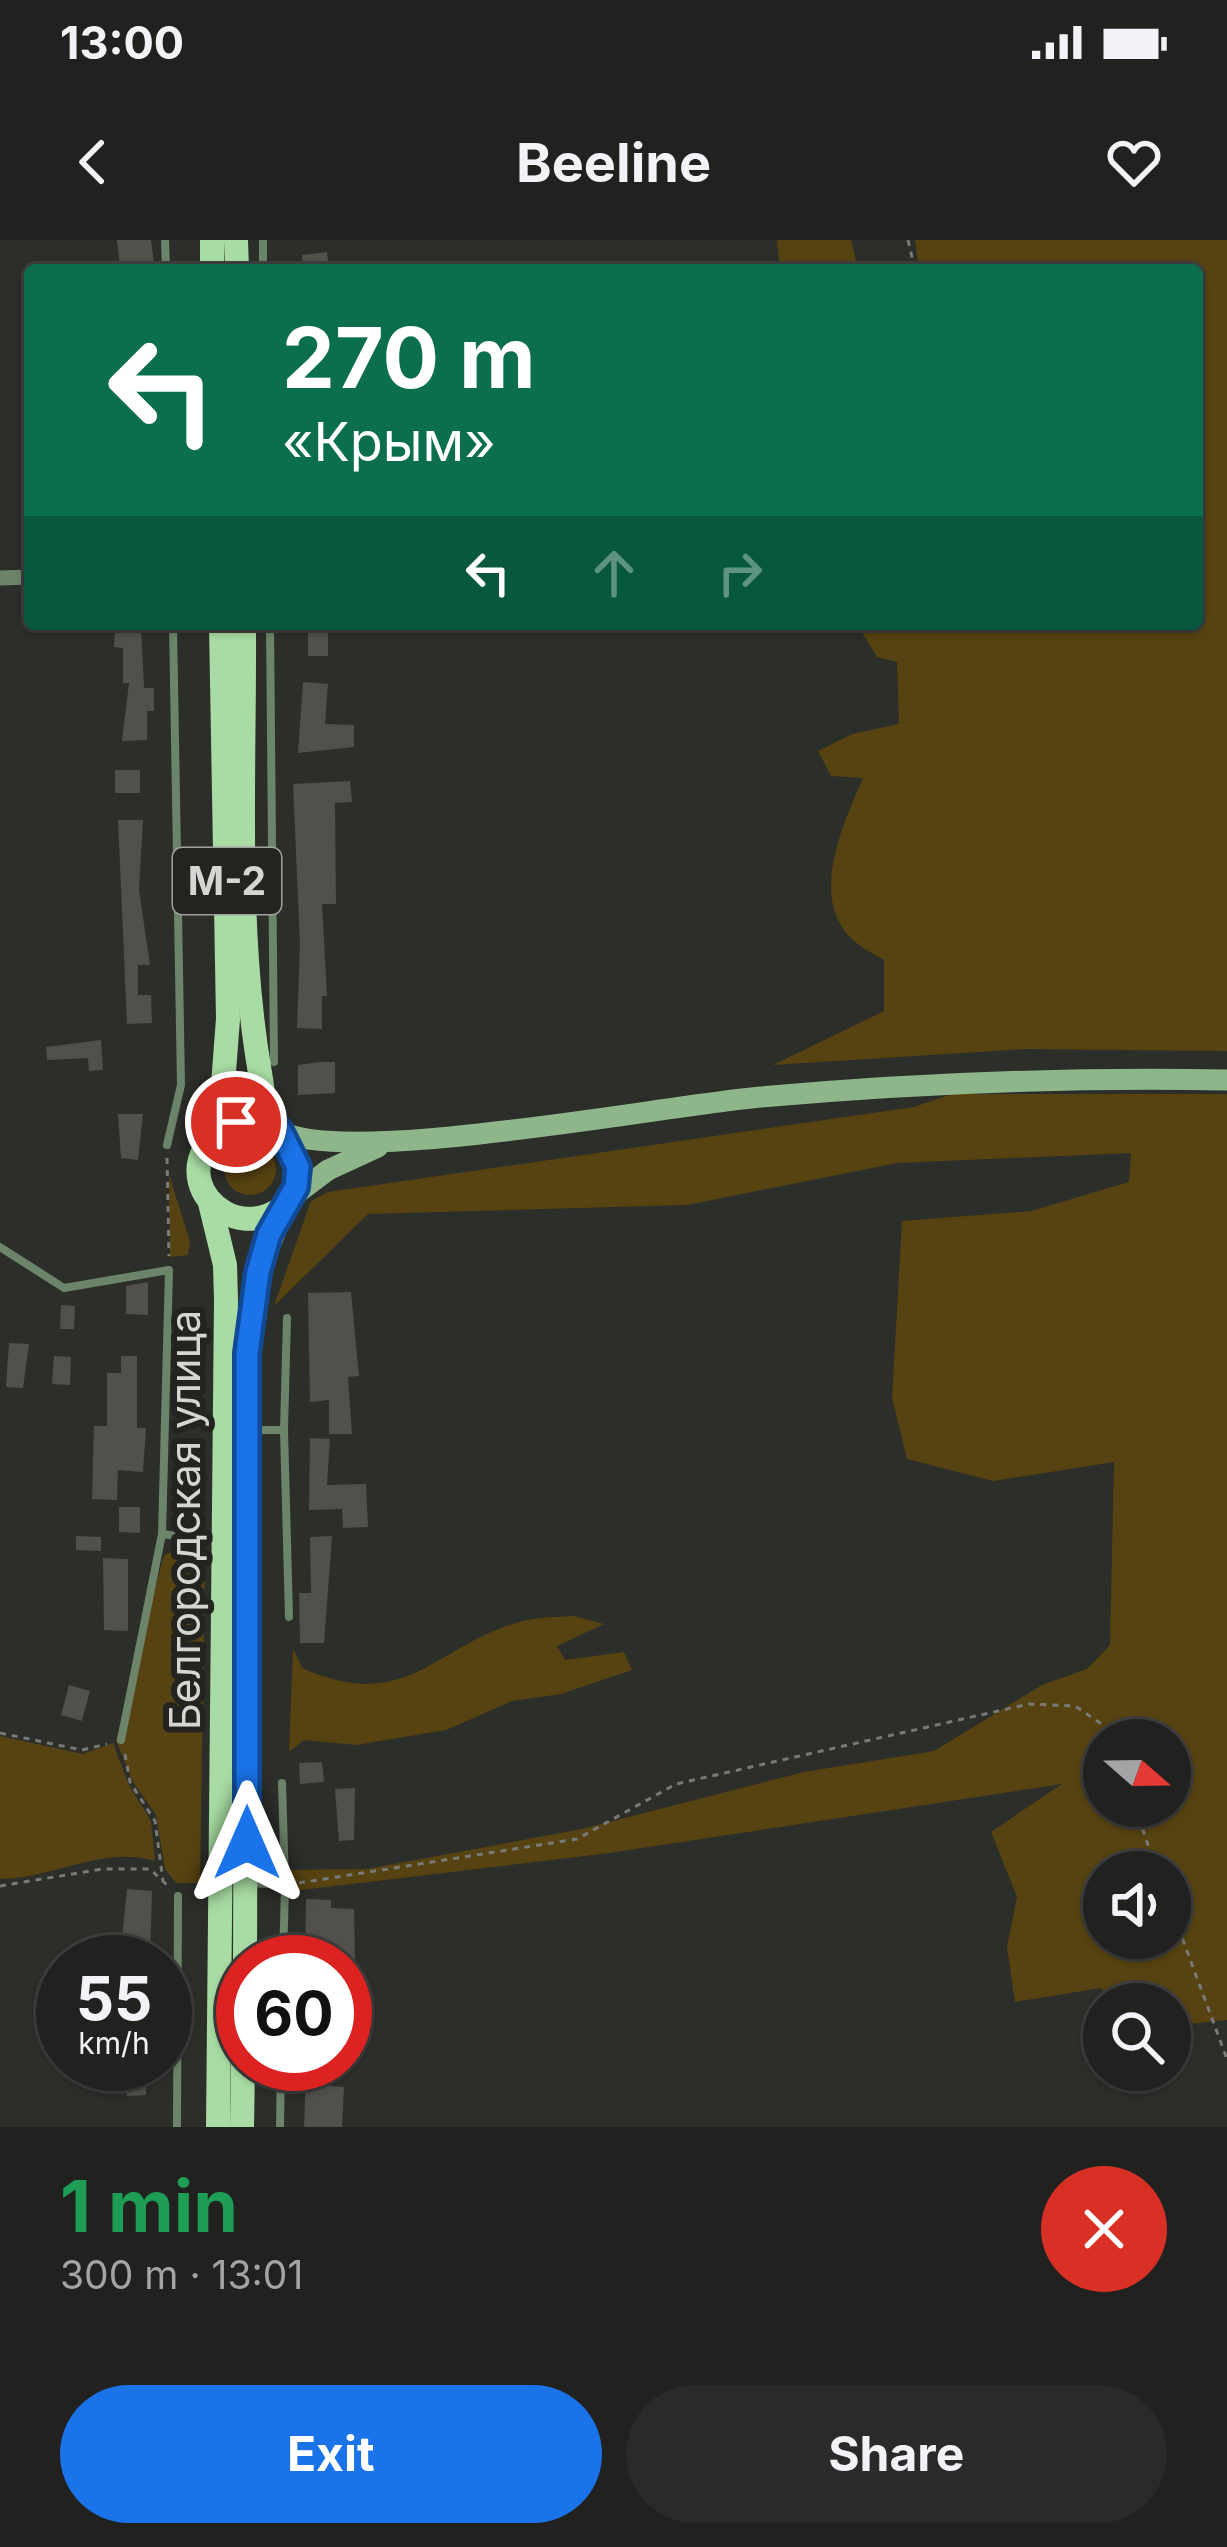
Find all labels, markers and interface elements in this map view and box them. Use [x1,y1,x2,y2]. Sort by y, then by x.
text: 13:00 [60,15,184,70]
icon: back [60,129,126,195]
icon: heart [1101,129,1167,195]
text: Beeline [516,130,711,195]
text: 270 m [282,307,536,408]
icon: left [84,312,240,468]
text: «Крым» [282,409,496,474]
icon: left [455,540,521,606]
icon: ahead [581,540,647,606]
icon: right [707,540,773,606]
road number: М-2 [173,848,281,914]
pin [185,1071,287,1173]
icon: arrive [203,1089,269,1155]
street label: Белгородская улица [159,1310,210,1730]
north arrow [1083,1719,1191,1827]
map controls [1083,1719,1191,2091]
position arrow [184,1780,310,1906]
button: sound [1083,1851,1191,1959]
speed limit sign: 60 [216,1935,372,2091]
text: 55 [76,1962,152,2034]
button: search [1083,1983,1191,2091]
text: km/h [78,2025,150,2061]
text: 1 min [60,2162,238,2249]
button: close [1041,2166,1167,2292]
text: 300 m · 13:01 [60,2251,303,2298]
button: Exit [60,2385,602,2523]
button: Share [626,2385,1167,2523]

